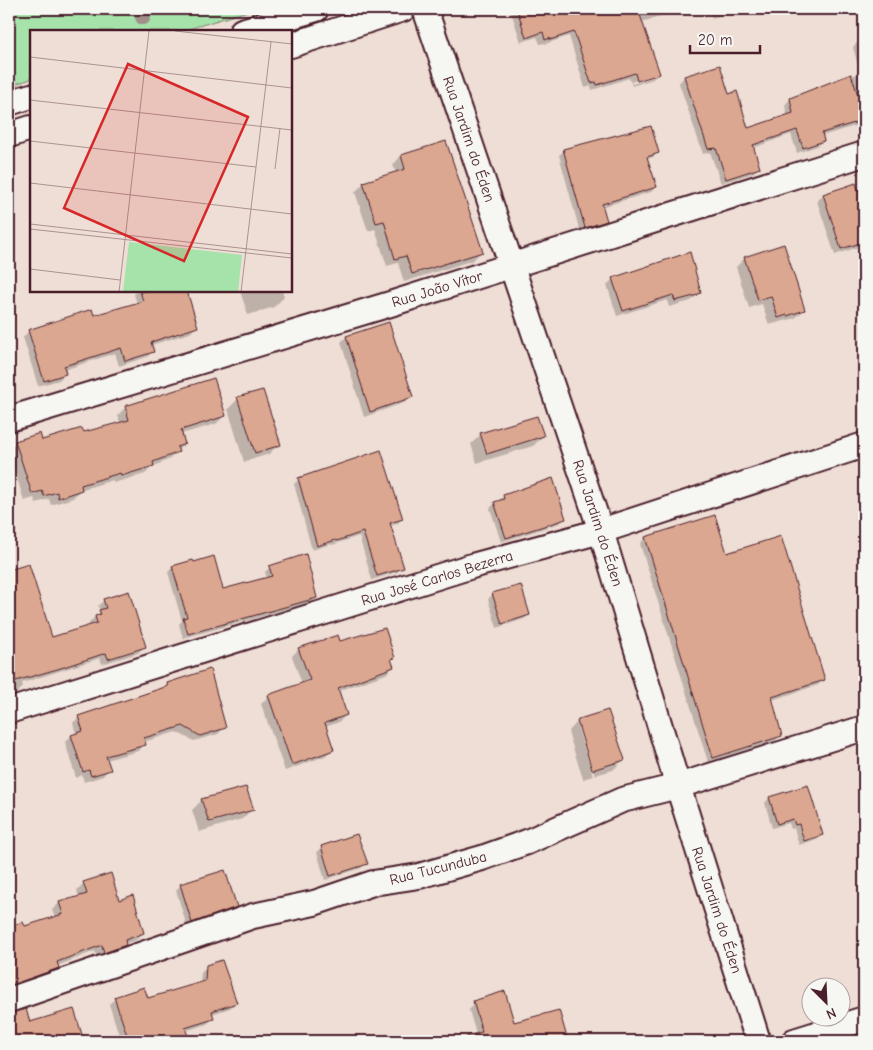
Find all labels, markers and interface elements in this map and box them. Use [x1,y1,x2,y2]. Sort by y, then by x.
scale bar [690,22,760,54]
inset map [30,30,292,292]
text: 20 m [698,31,732,49]
street label: Rua Jardim do Éden [439,73,500,204]
street label: Rua João Vítor [389,267,485,311]
street label: Rua Jardim do Éden [569,457,628,589]
street label: Rua José Carlos Bezerra [359,546,515,610]
street label: Rua Jardim do Éden [688,844,747,976]
street label: Rua Tucunduba [388,847,488,889]
north arrow [800,978,850,1028]
text: N [823,1004,839,1023]

